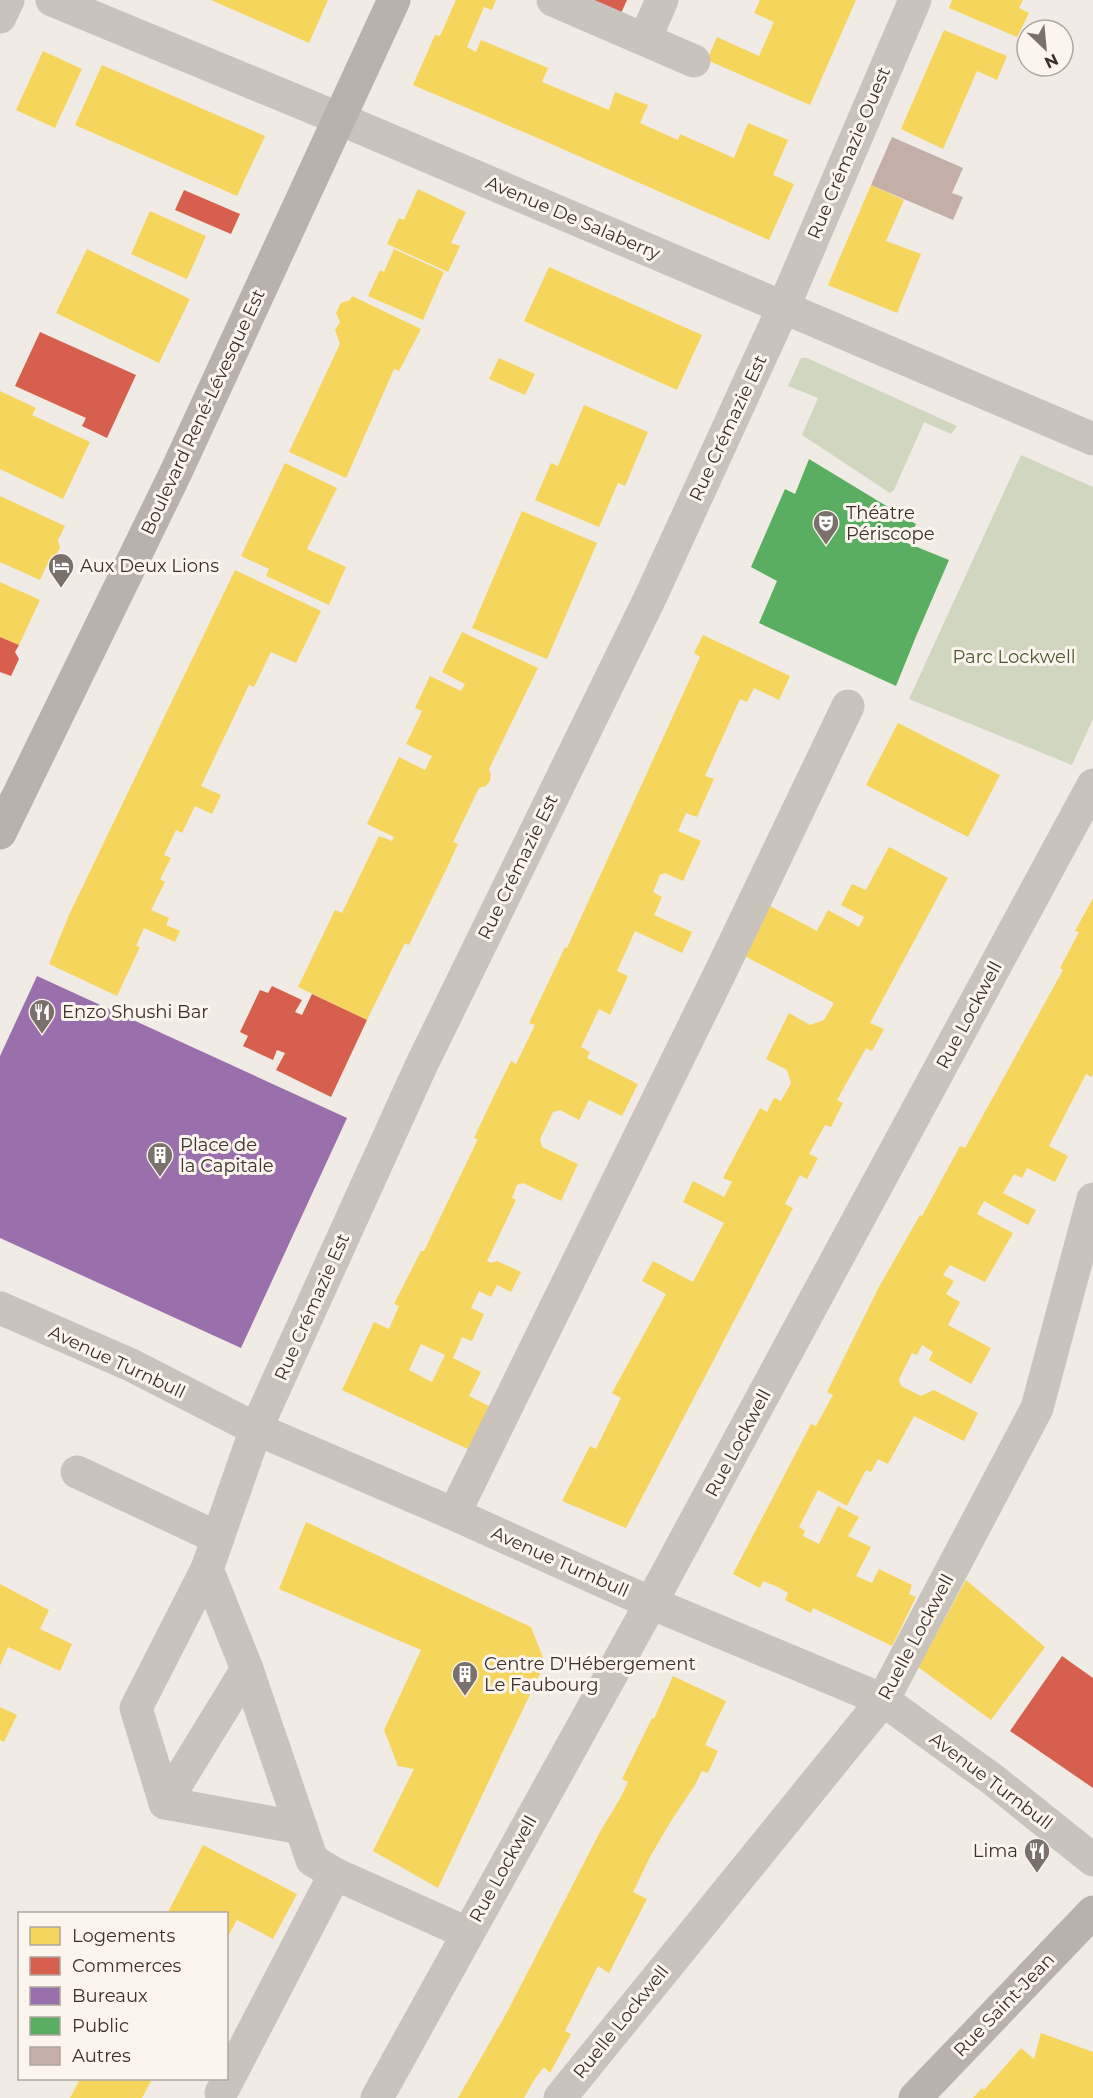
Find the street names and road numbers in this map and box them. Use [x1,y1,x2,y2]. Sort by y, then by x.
street label: Rue Crémazie Ouest [803,64,895,242]
street label: Avenue De Salaberry [483,171,664,265]
street label: Boulevard René-Lévesque Est [136,286,270,538]
street label: Rue Crémazie Est [685,351,771,505]
street label: Rue Crémazie Est [473,791,563,943]
street label: Rue Lockwell [931,957,1007,1073]
street label: Rue Crémazie Est [270,1230,354,1384]
street label: Avenue Turnbull [45,1321,189,1403]
street label: Rue Lockwell [700,1385,776,1501]
street label: Avenue Turnbull [488,1522,632,1602]
street label: Ruelle Lockwell [874,1570,958,1704]
street label: Avenue Turnbull [925,1728,1057,1834]
street label: Rue Lockwell [465,1812,541,1926]
street label: Rue Saint-Jean [949,1949,1059,2061]
street label: Ruelle Lockwell [569,1961,673,2083]

